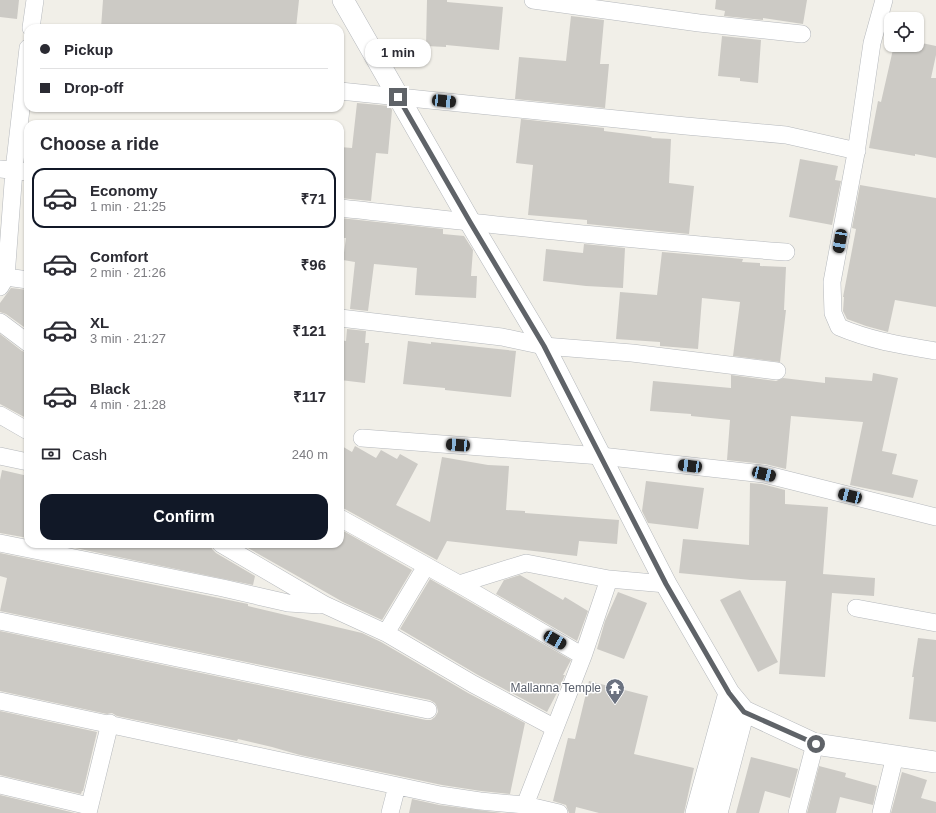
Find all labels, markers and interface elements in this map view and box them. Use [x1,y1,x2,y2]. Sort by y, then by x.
map controls [884,12,924,52]
button: locate [884,12,924,52]
callout: 1 min [365,39,431,67]
text: Pickup [64,41,113,58]
text: 1 min [381,45,415,60]
text: Drop-off [64,79,123,96]
route end [389,88,407,106]
car [431,94,457,108]
text: Choose a ride [40,134,159,154]
icon: car [42,180,78,216]
text: Economy [90,182,158,199]
text: ₹71 [301,190,326,207]
text: 1 min · 21:25 [90,199,166,214]
car [832,228,848,254]
icon: car [42,246,78,282]
text: Comfort [90,248,148,265]
text: ₹96 [301,256,326,273]
text: 2 min · 21:26 [90,265,166,280]
icon: car [42,312,78,348]
text: XL [90,314,109,331]
text: ₹121 [292,322,326,339]
text: 3 min · 21:27 [90,331,166,346]
icon: car [42,378,78,414]
text: Black [90,380,130,397]
text: ₹117 [293,388,326,405]
text: 4 min · 21:28 [90,397,166,412]
car [446,438,470,452]
icon: cash [40,443,62,465]
text: Cash [72,446,107,463]
text: 240 m [292,447,328,462]
car [677,459,703,473]
car [751,465,777,483]
car [837,487,863,505]
button: Confirm [40,494,328,540]
car [542,629,568,651]
temple icon: Mallanna Temple [604,677,626,705]
place label: Mallanna Temple [511,681,601,695]
route start [807,735,825,753]

